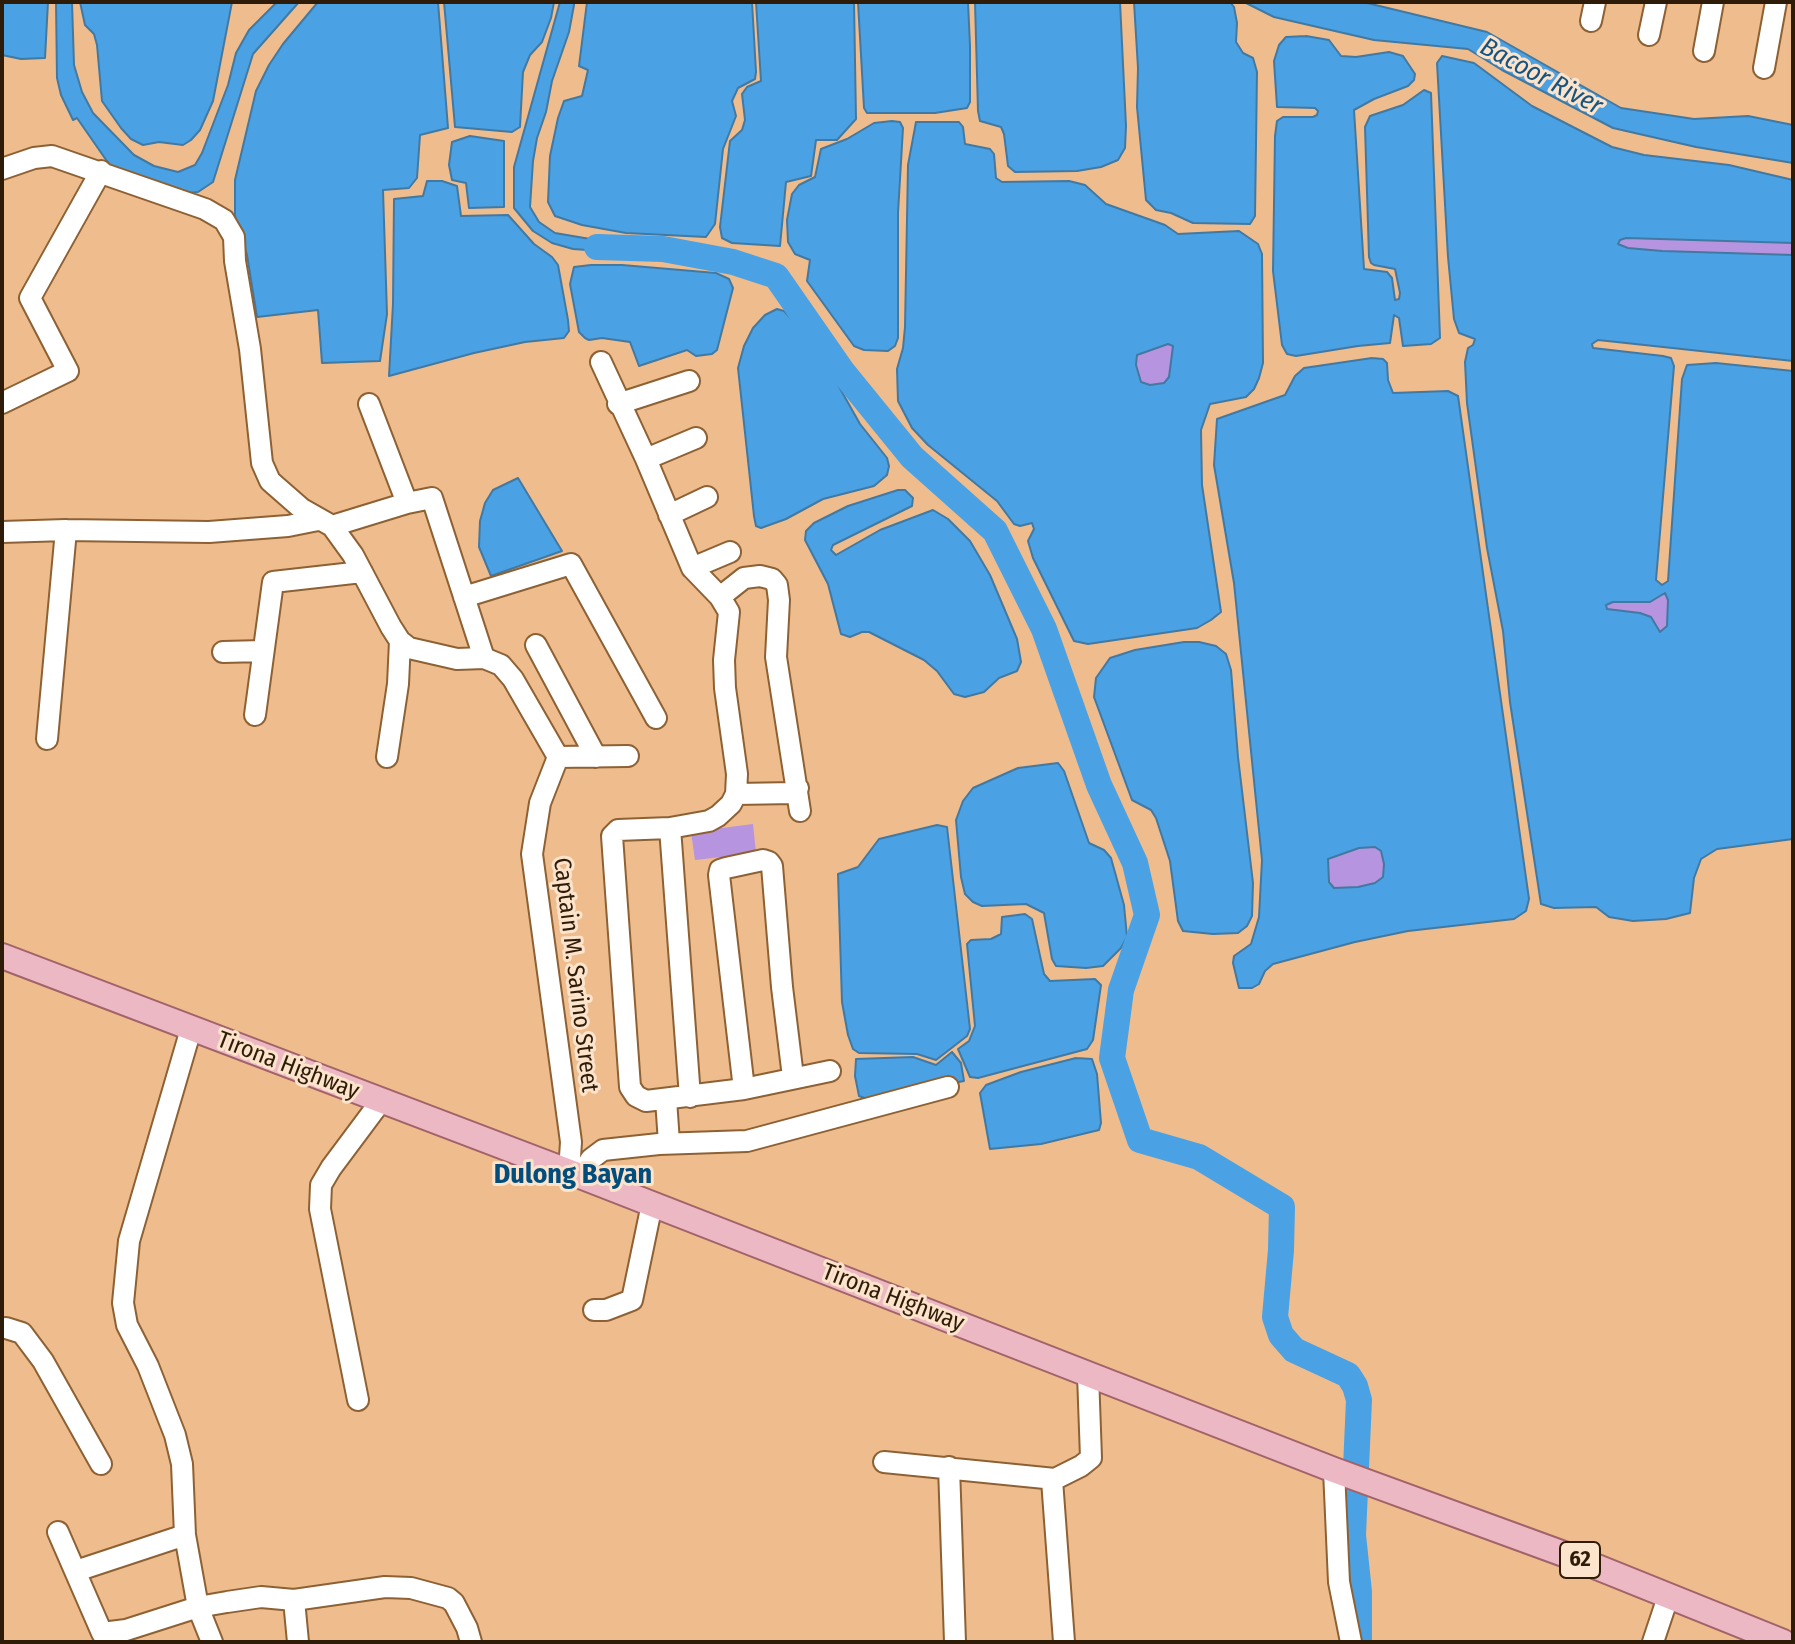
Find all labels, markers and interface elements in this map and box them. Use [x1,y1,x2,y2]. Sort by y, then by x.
water label: Bacoor River [1475,32,1607,122]
street label: Captain M. Sarino Street [546,856,604,1094]
street label: Tirona Highway [213,1026,363,1106]
district label: Dulong Bayan [494,1158,652,1192]
street label: Tirona Highway [818,1258,968,1338]
road number: 62 [1560,1542,1600,1578]

